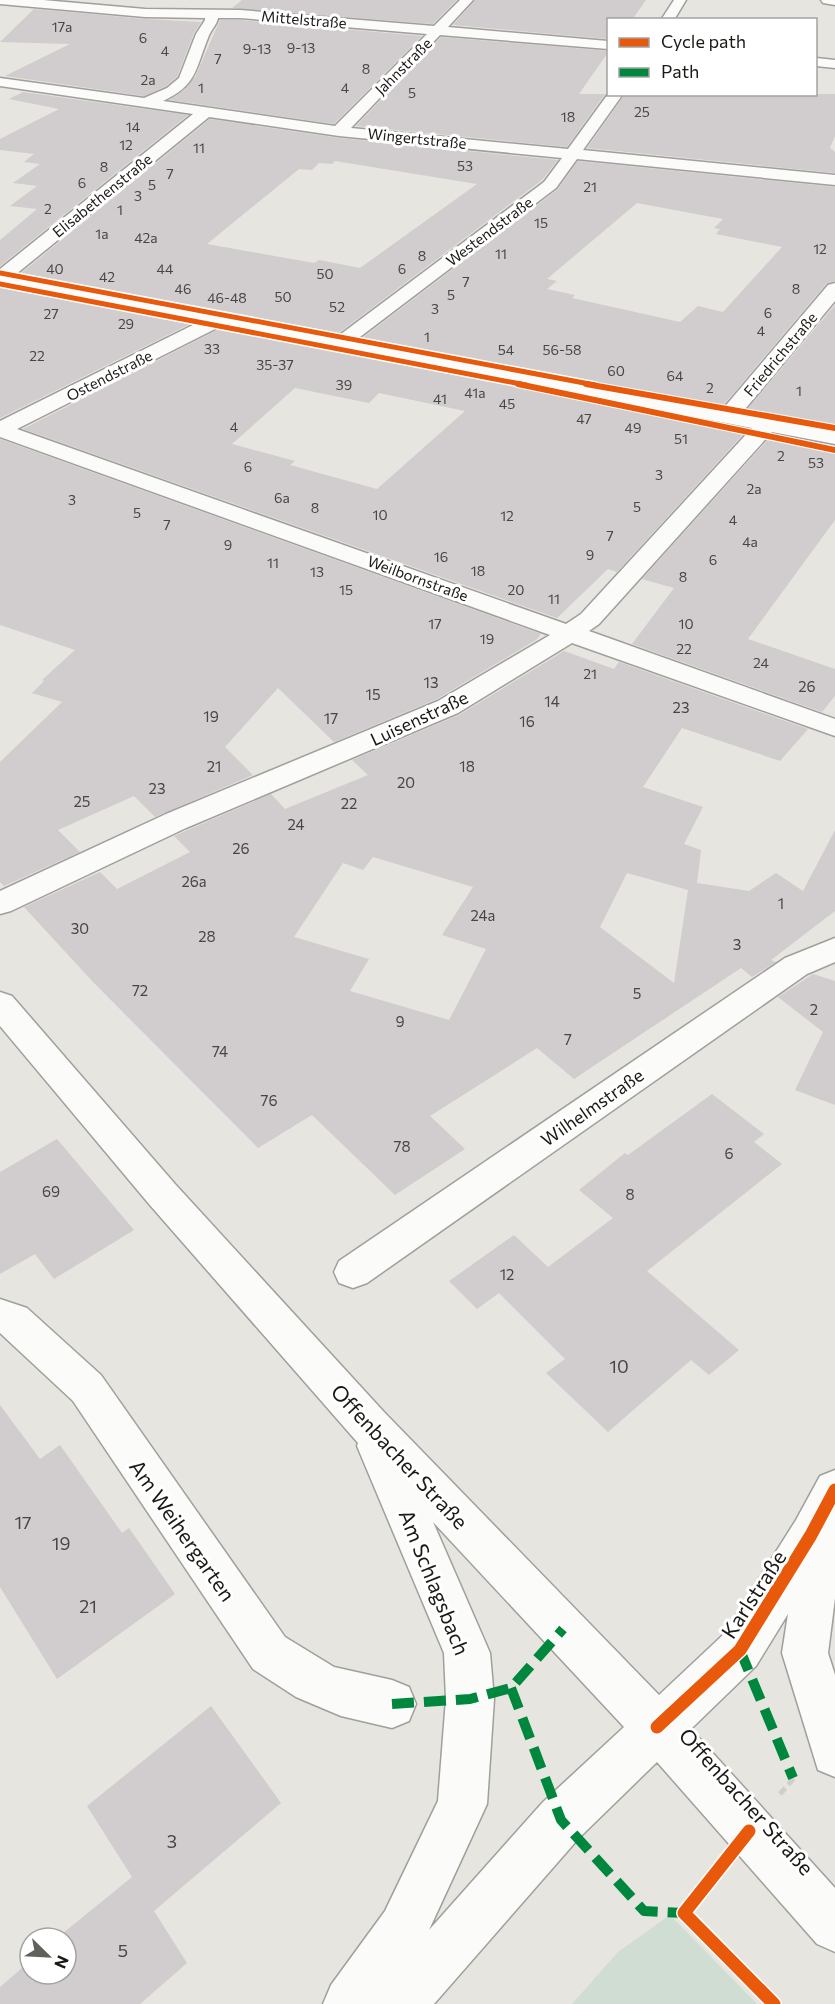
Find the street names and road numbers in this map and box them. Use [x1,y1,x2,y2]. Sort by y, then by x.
street label: Mittelstraße [260,6,348,32]
street label: Jahnstraße [371,34,435,98]
street label: Wingertstraße [367,124,467,152]
street label: Elisabethenstraße [49,149,155,241]
street label: Westendstraße [442,193,536,269]
street label: Friedrichstraße [740,308,820,400]
street label: Ostendstraße [63,346,155,404]
street label: Weilbornstraße [365,551,471,605]
street label: Luisenstraße [367,686,471,750]
street label: Wilhelmstraße [537,1064,647,1150]
street label: Offenbacher Straße [326,1378,474,1534]
street label: Am Weihergarten [125,1454,241,1606]
street label: Am Schlagsbach [394,1506,476,1658]
street label: Karlstraße [715,1545,791,1643]
street label: Offenbacher Straße [675,1722,819,1880]

